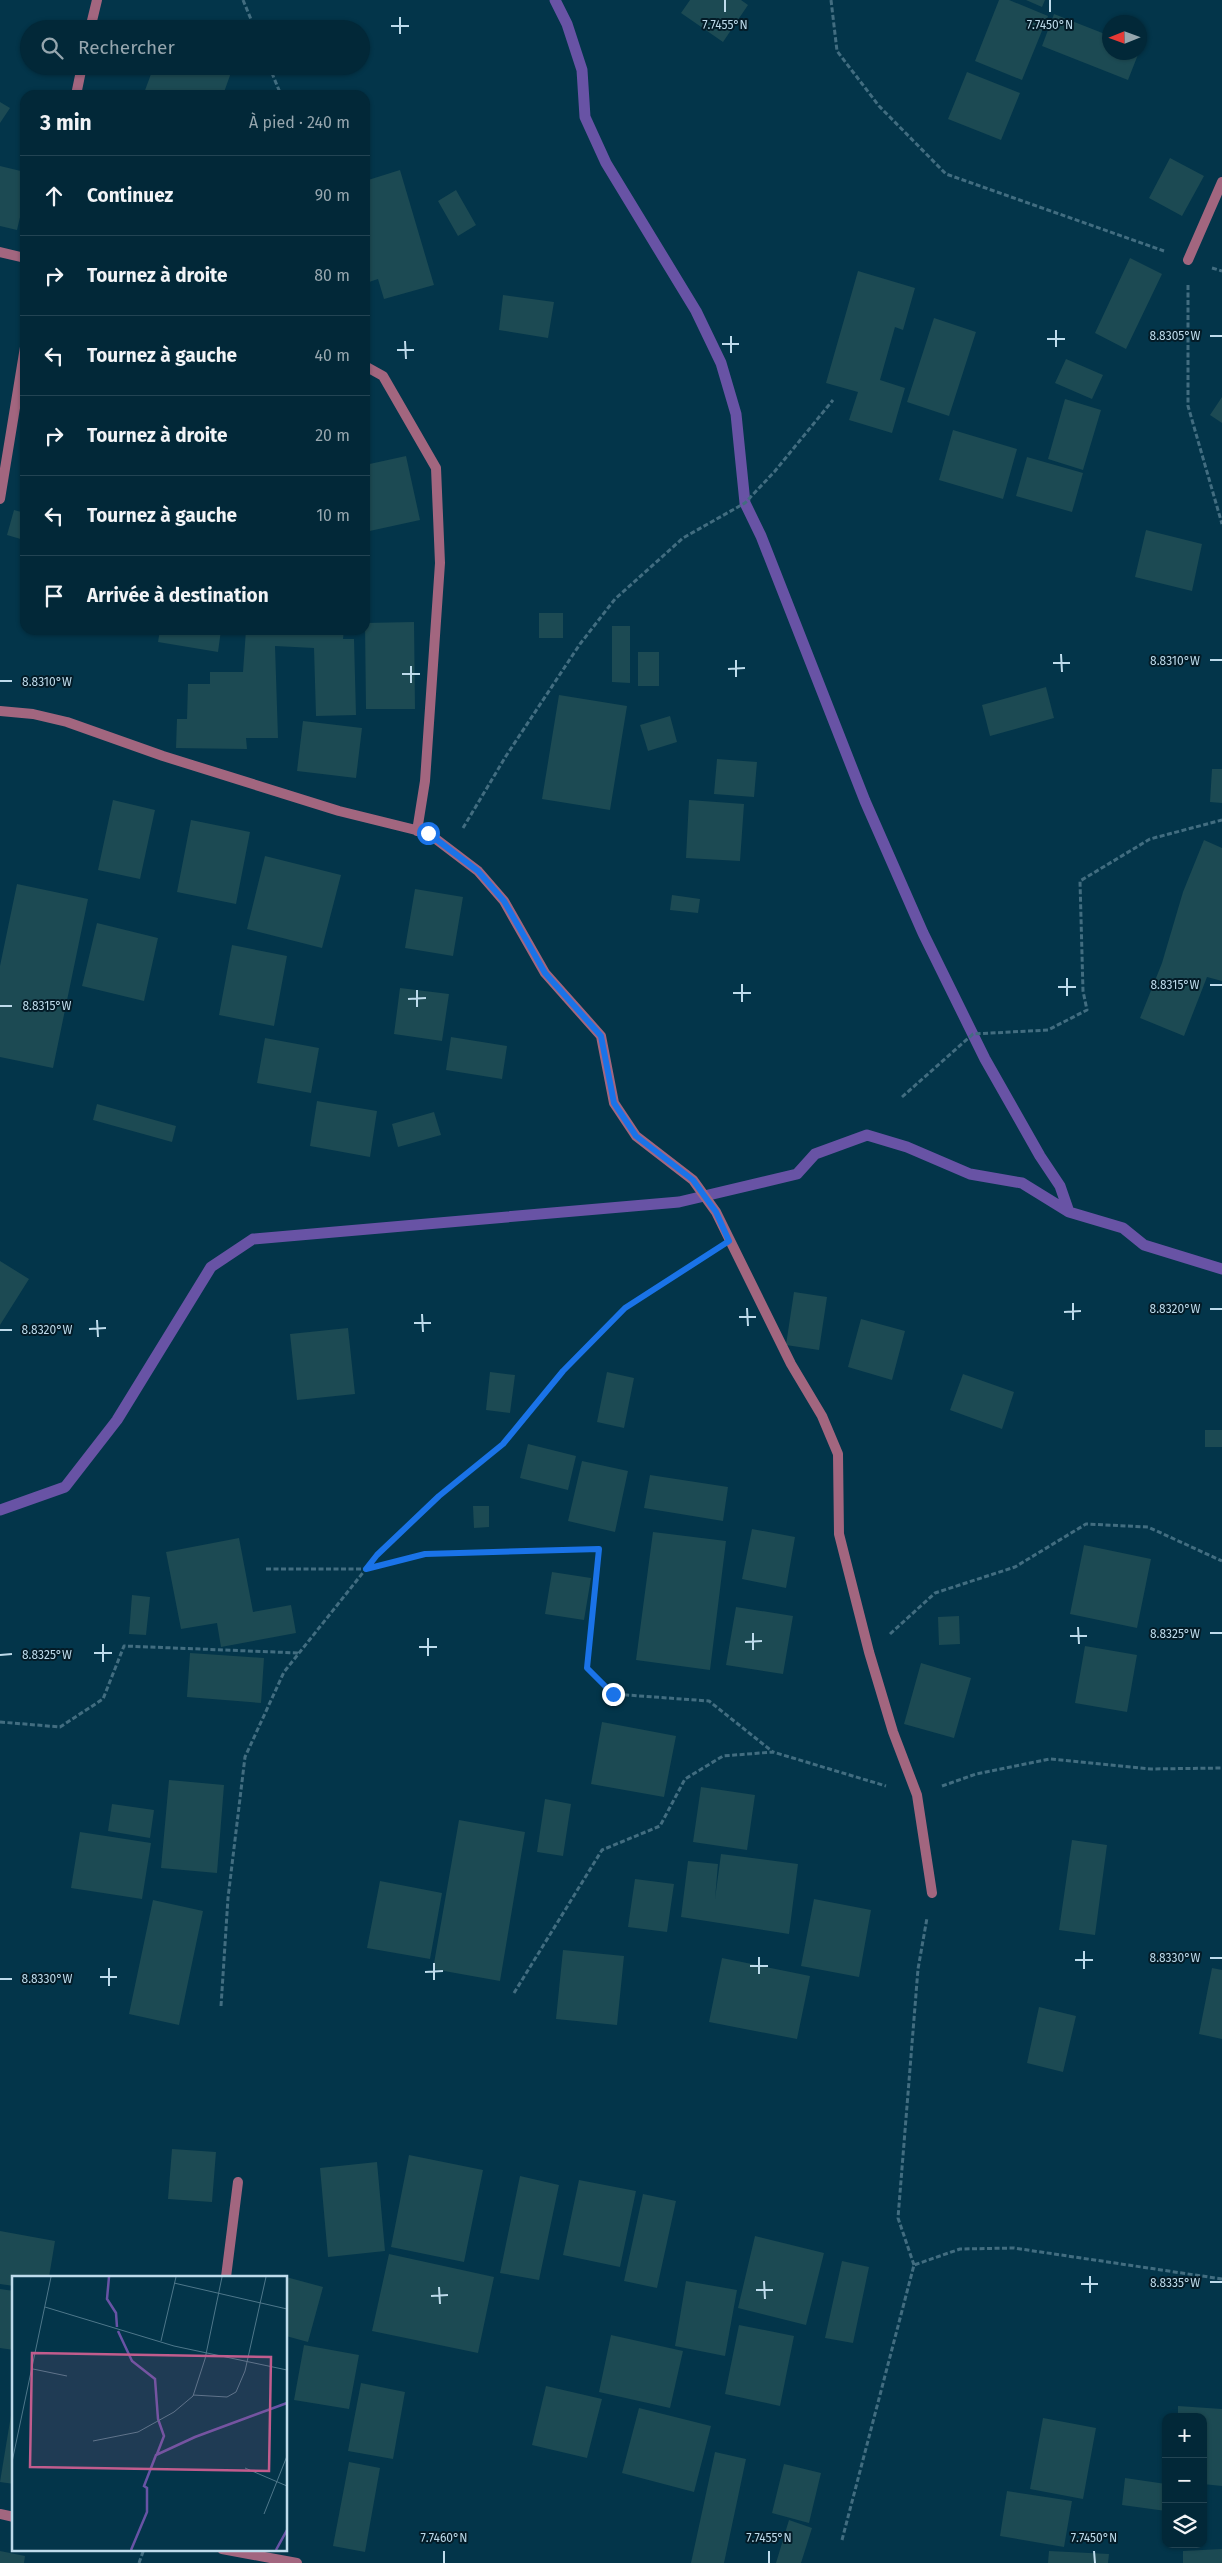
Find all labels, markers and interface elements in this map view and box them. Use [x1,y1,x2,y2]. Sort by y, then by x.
north arrow [1102,15,1147,60]
text: 7.7455°N [702,18,748,32]
text: 7.7450°N [1027,18,1073,32]
search box [20,20,370,75]
icon: search [38,34,66,62]
text: Rechercher [78,36,175,59]
text: 3 min [40,110,92,136]
text: À pied · 240 m [249,113,350,132]
icon: ahead [40,182,68,210]
text: Continuez [87,184,173,207]
text: 90 m [315,186,350,205]
icon: right [40,262,68,290]
text: Tournez à droite [87,264,228,287]
text: 80 m [314,266,350,285]
text: 8.8305°W [1150,329,1201,343]
icon: left [40,342,68,370]
text: Tournez à gauche [87,344,237,367]
text: 40 m [315,346,350,365]
icon: right [40,422,68,450]
text: Tournez à droite [87,424,228,447]
text: 20 m [315,426,350,445]
icon: left [40,502,68,530]
text: Tournez à gauche [87,504,237,527]
text: 10 m [316,506,350,525]
icon: arrive [40,582,68,610]
text: Arrivée à destination [87,584,269,607]
text: 8.8310°W [1150,654,1200,668]
text: 8.8310°W [22,675,72,689]
route start [417,822,440,845]
text: 8.8315°W [1150,978,1200,992]
text: 8.8315°W [22,999,72,1013]
text: 8.8320°W [1150,1302,1200,1316]
text: 8.8320°W [22,1323,72,1337]
text: 8.8325°W [1150,1627,1200,1641]
text: 8.8325°W [22,1648,72,1662]
route end [602,1683,625,1706]
text: 8.8330°W [1150,1951,1201,1965]
text: 8.8330°W [22,1972,73,1986]
inset map [12,2276,288,2550]
text: 8.8335°W [1150,2276,1200,2290]
map controls [1162,2413,1207,2548]
button: + [1162,2413,1207,2458]
button: − [1162,2458,1207,2503]
button: layers [1162,2503,1207,2548]
text: 7.7460°N [420,2531,468,2545]
text: 7.7455°N [746,2531,792,2545]
text: 7.7450°N [1071,2531,1117,2545]

